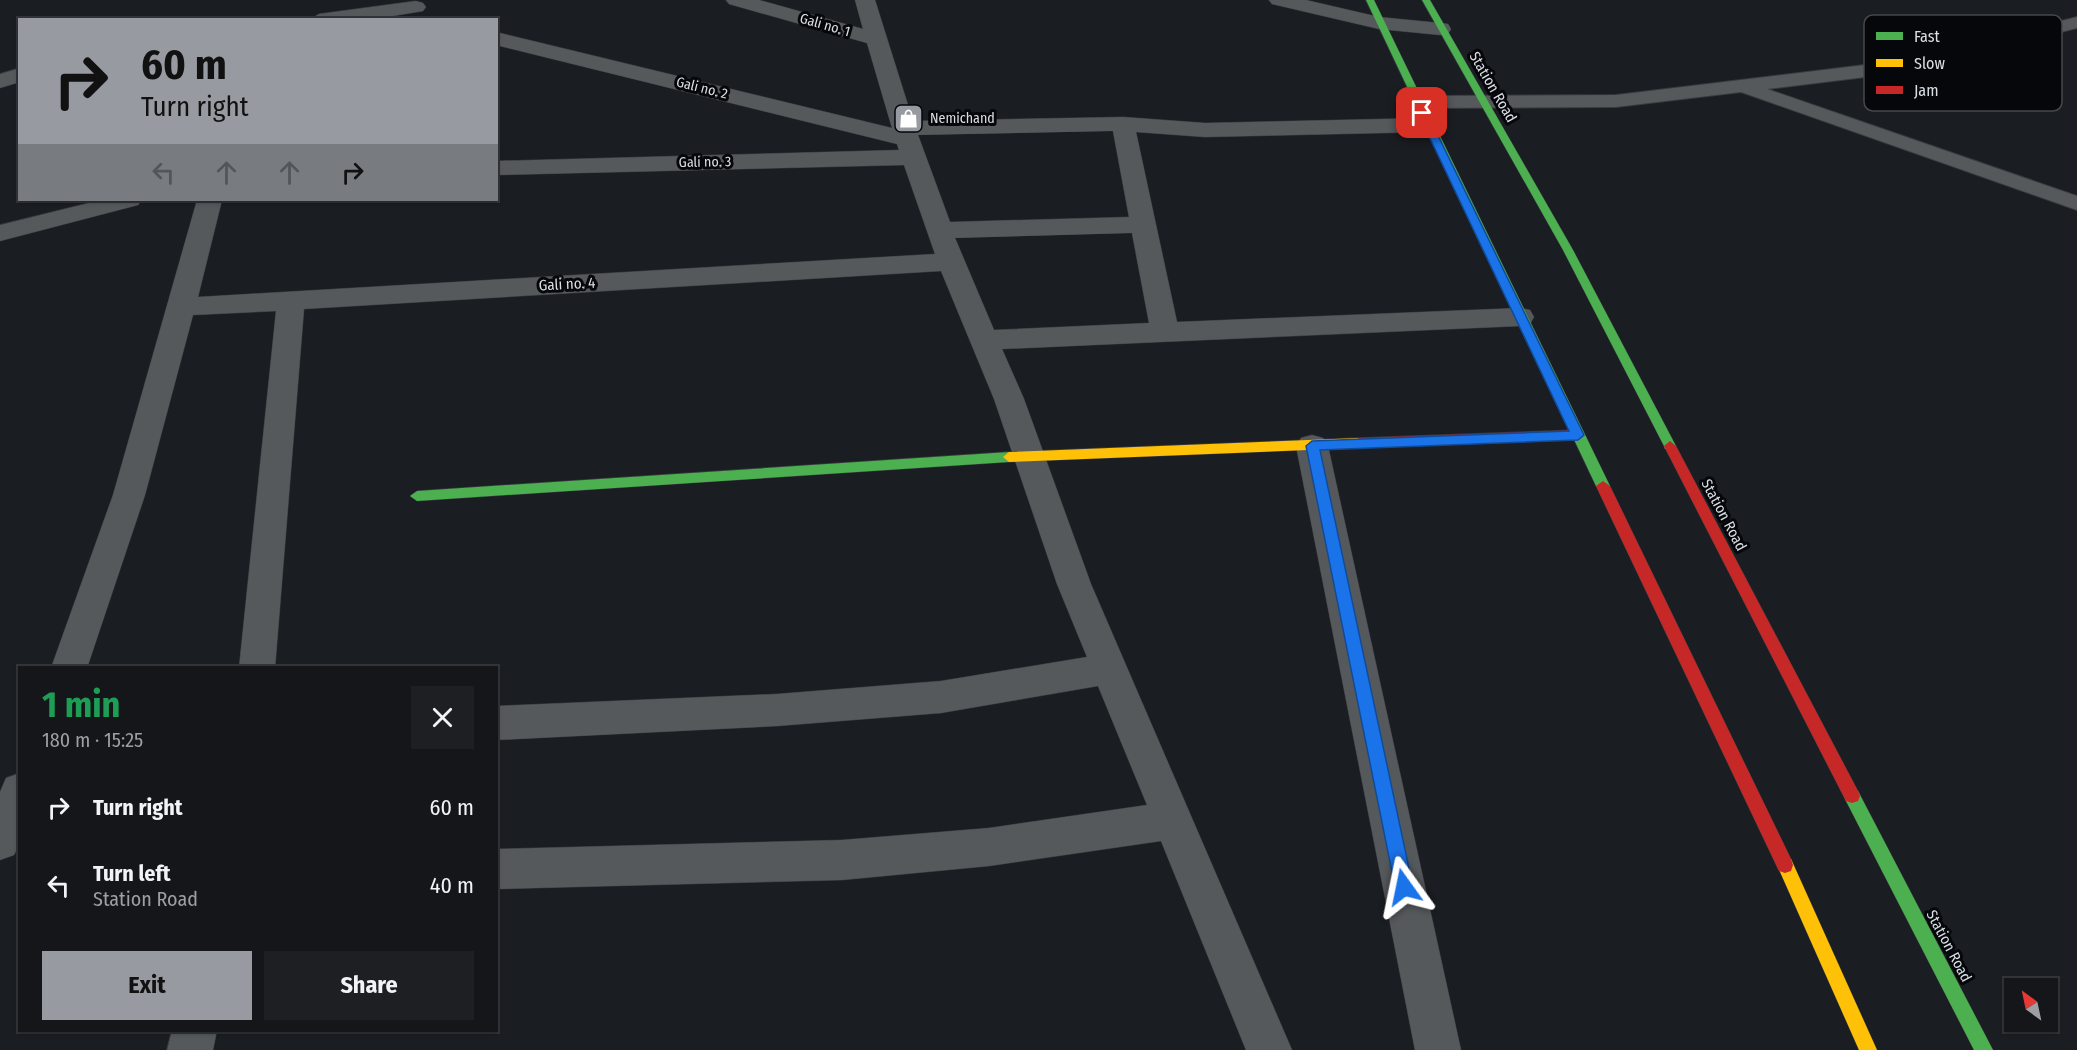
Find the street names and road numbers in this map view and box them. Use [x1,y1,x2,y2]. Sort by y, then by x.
street label: Gali no. 1 [798,10,852,40]
street label: Station Road [1466,48,1520,126]
street label: Gali no. 2 [675,73,729,103]
street label: Gali no. 3 [679,153,731,171]
street label: Gali no. 4 [538,274,596,294]
street label: Station Road [1698,476,1750,554]
street label: Station Road [1923,907,1975,985]

